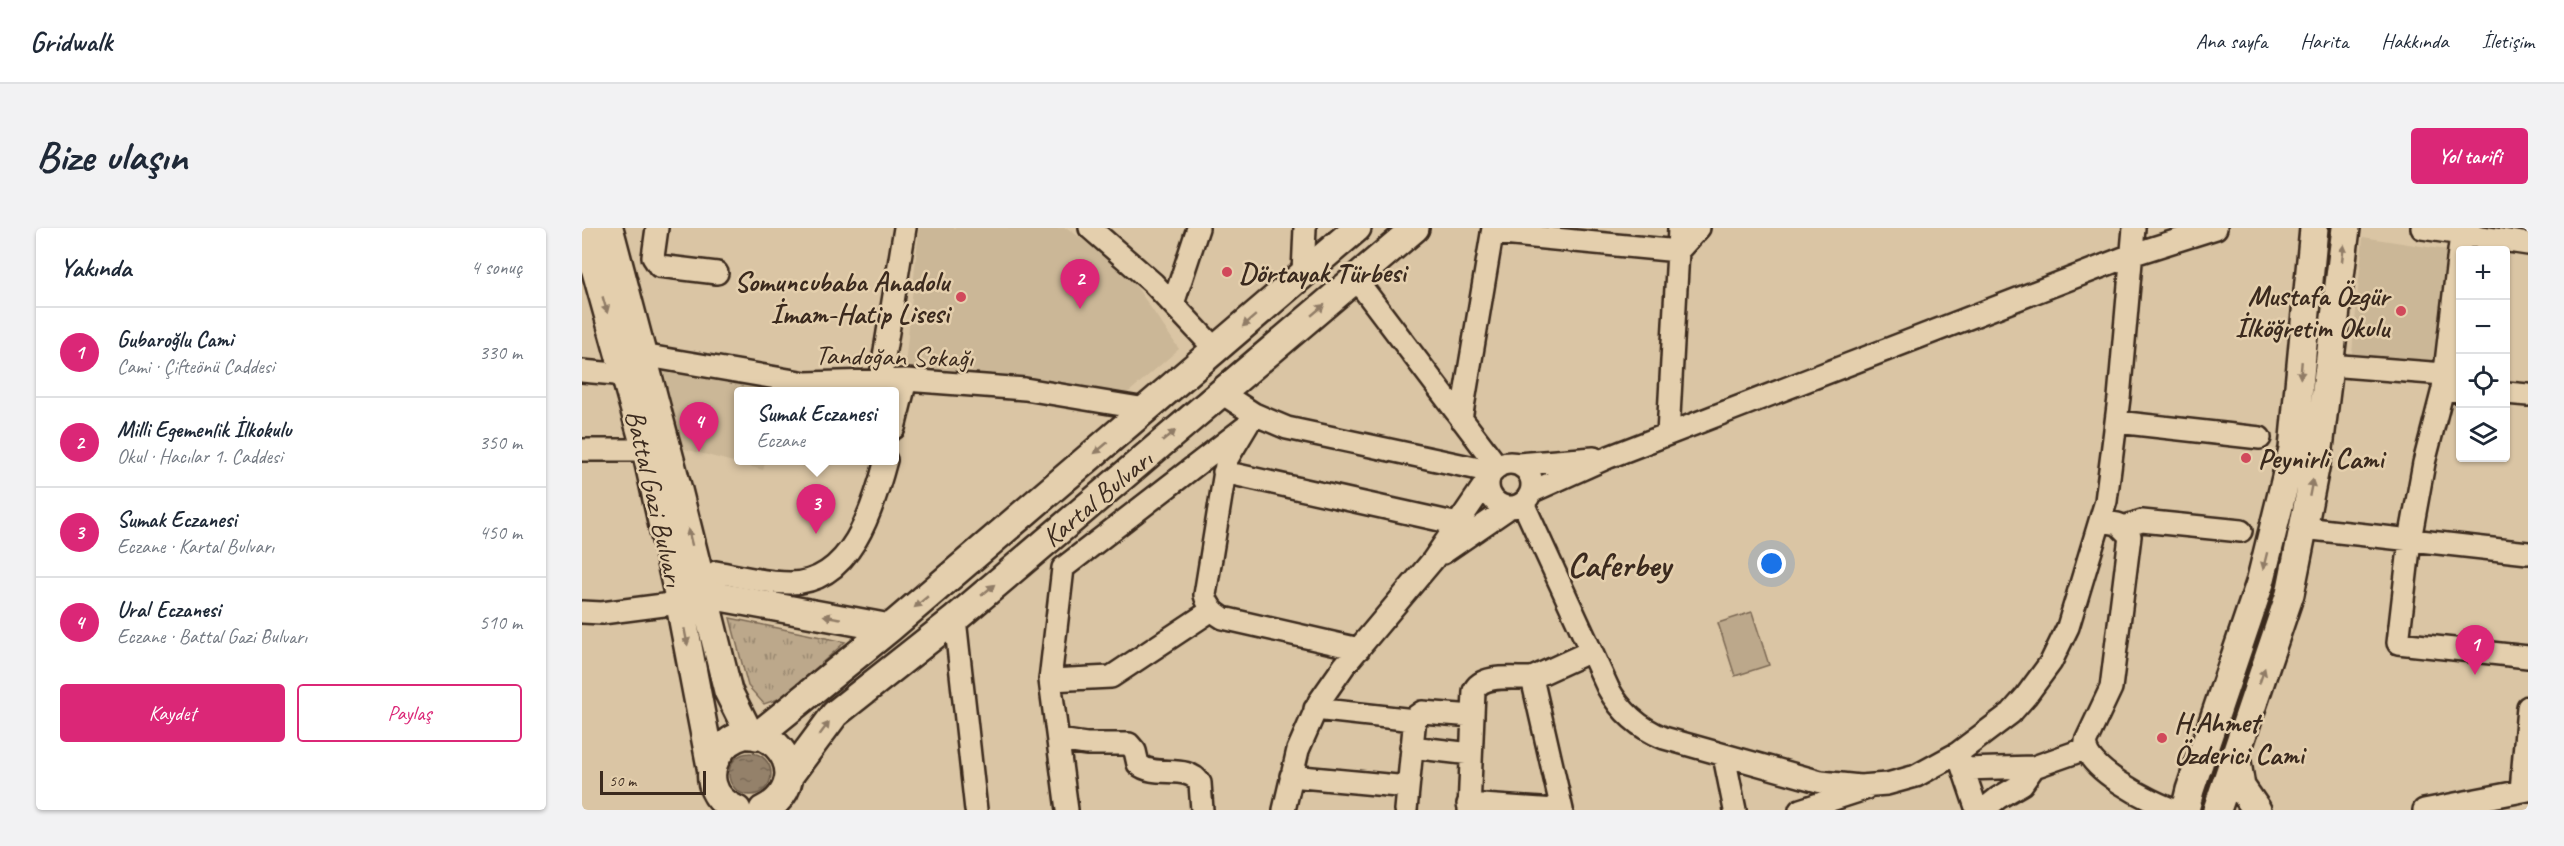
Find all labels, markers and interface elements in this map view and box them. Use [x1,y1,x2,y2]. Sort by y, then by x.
text: Gridwalk [30,24,112,59]
text: Ana sayfa [2196,28,2267,54]
text: Harita [2300,28,2348,54]
text: Hakkında [2381,28,2449,54]
text: İletişim [2482,28,2534,54]
button: Yol tarifi [2411,128,2528,184]
text: Bize ulaşın [36,130,187,183]
one-way arrow [2338,244,2347,263]
map controls [2456,246,2510,462]
button: + [2456,246,2510,300]
text: Yakında [60,251,131,284]
text: 4 sonuç [471,255,522,280]
place label: Dörtayak Türbesi [1239,255,1409,290]
pin: 2 [1060,260,1100,309]
place label: Somuncubaba Anadolu İmam-Hatip Lisesi [734,264,953,331]
marker: Dörtayak Türbesi [1220,265,1234,279]
place label: Mustafa Özgür İlköğretim Okulu [2235,278,2392,345]
marker: Somuncubaba Anadolu İmam-Hatip Lisesi [954,290,968,304]
one-way arrow [601,296,610,314]
button: − [2456,300,2510,354]
one-way arrow [1310,304,1325,317]
marker: Mustafa Özgür İlköğretim Okulu [2394,304,2408,318]
one-way arrow [1242,314,1257,327]
text: Gubaroğlu Cami [117,326,233,354]
street label: Tandoğan Sokağı [815,337,975,375]
text: 1 [75,340,84,365]
text: 330 m [479,340,522,365]
text: Cami · Çifteönü Caddesi [117,354,274,379]
button: locate [2456,354,2510,408]
one-way arrow [2296,360,2306,379]
popup [734,387,899,465]
text: Sumak Eczanesi [757,400,876,428]
pin: 4 [680,402,718,452]
street label: Battal Gazi Bulvarı [618,406,693,591]
button: layers [2456,408,2510,462]
text: Milli Egemenlik İlkokulu [117,416,291,444]
text: Eczane [757,428,805,453]
text: 2 [75,430,84,455]
text: 350 m [479,430,522,455]
one-way arrow [1161,430,1176,443]
street label: Kartal Bulvarı [1035,441,1161,554]
one-way arrow [1094,441,1109,454]
place label: Peynirli Cami [2258,441,2387,476]
text: Okul · Hacılar 1. Caddesi [117,444,283,469]
marker: Peynirli Cami [2239,451,2253,465]
one-way arrow [2307,478,2316,497]
pin: 3 [796,484,836,534]
text: Sumak Eczanesi [117,506,236,534]
text: 3 [75,520,84,545]
text: 450 m [479,520,522,545]
one-way arrow [684,528,694,546]
text: Eczane · Kartal Bulvarı [117,534,274,559]
district label: Caferbey [1567,543,1674,586]
your location [1757,549,1786,578]
one-way arrow [2260,552,2269,570]
one-way arrow [980,584,995,597]
one-way arrow [914,595,929,608]
text: Ural Eczanesi [117,596,221,624]
text: 4 [75,610,84,635]
text: 510 m [479,610,522,635]
one-way arrow [823,613,842,622]
text: Eczane · Battal Gazi Bulvarı [117,624,307,649]
pin: 1 [2456,626,2494,675]
one-way arrow [682,627,691,646]
one-way arrow [2257,667,2267,685]
button: Kaydet [60,684,285,742]
button: Paylaş [297,684,522,742]
place label: H.Ahmet Özderici Cami [2174,705,2307,772]
one-way arrow [818,721,830,737]
marker: H.Ahmet Özderici Cami [2155,731,2169,745]
scale bar [600,768,706,796]
text: 50 m [609,771,636,791]

